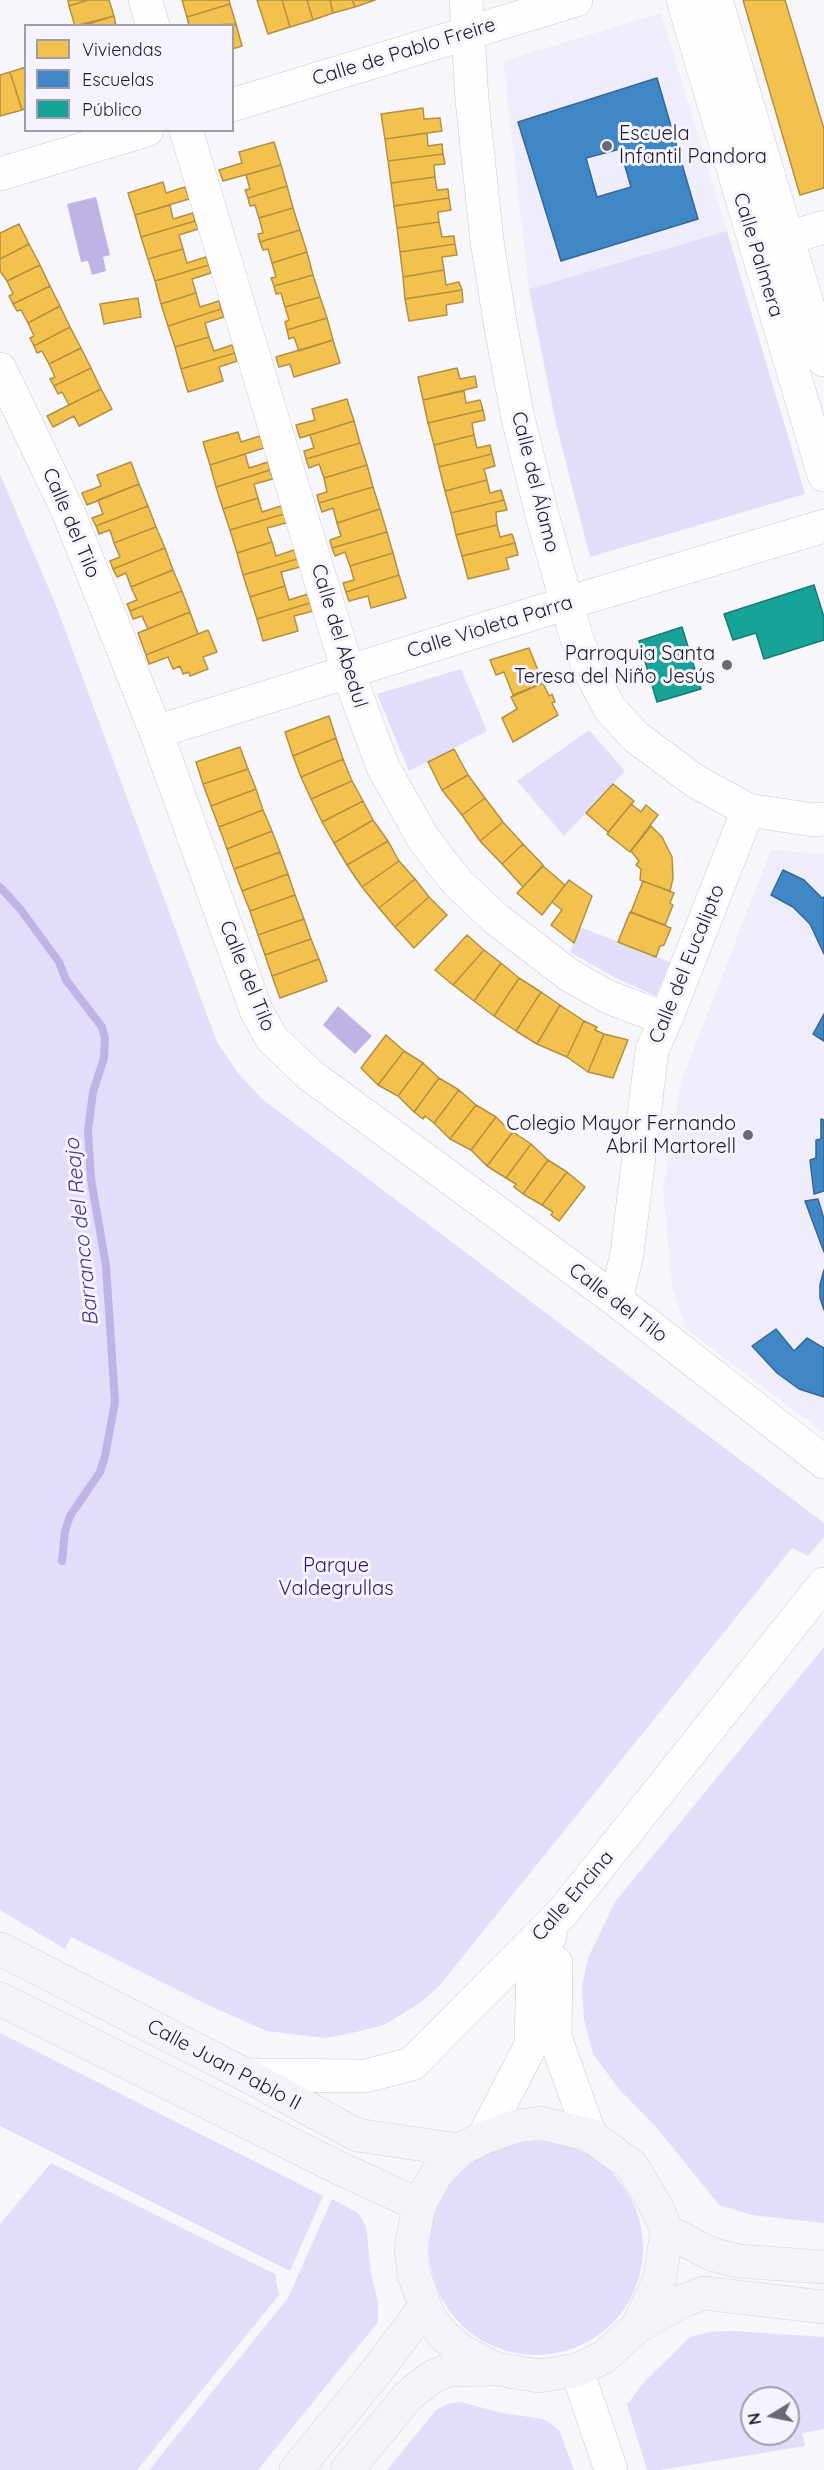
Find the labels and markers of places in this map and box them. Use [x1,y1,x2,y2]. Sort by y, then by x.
place label: Escuela Infantil Pandora [619,122,767,169]
marker: Escuela Infantil Pandora [600,139,614,153]
place label: Parroquia Santa Teresa del Niño Jesús [514,642,715,689]
marker: Parroquia Santa Teresa del Niño Jesús [720,658,734,672]
place label: Colegio Mayor Fernando Abril Martorell [506,1112,736,1159]
marker: Colegio Mayor Fernando Abril Martorell [741,1128,755,1142]

